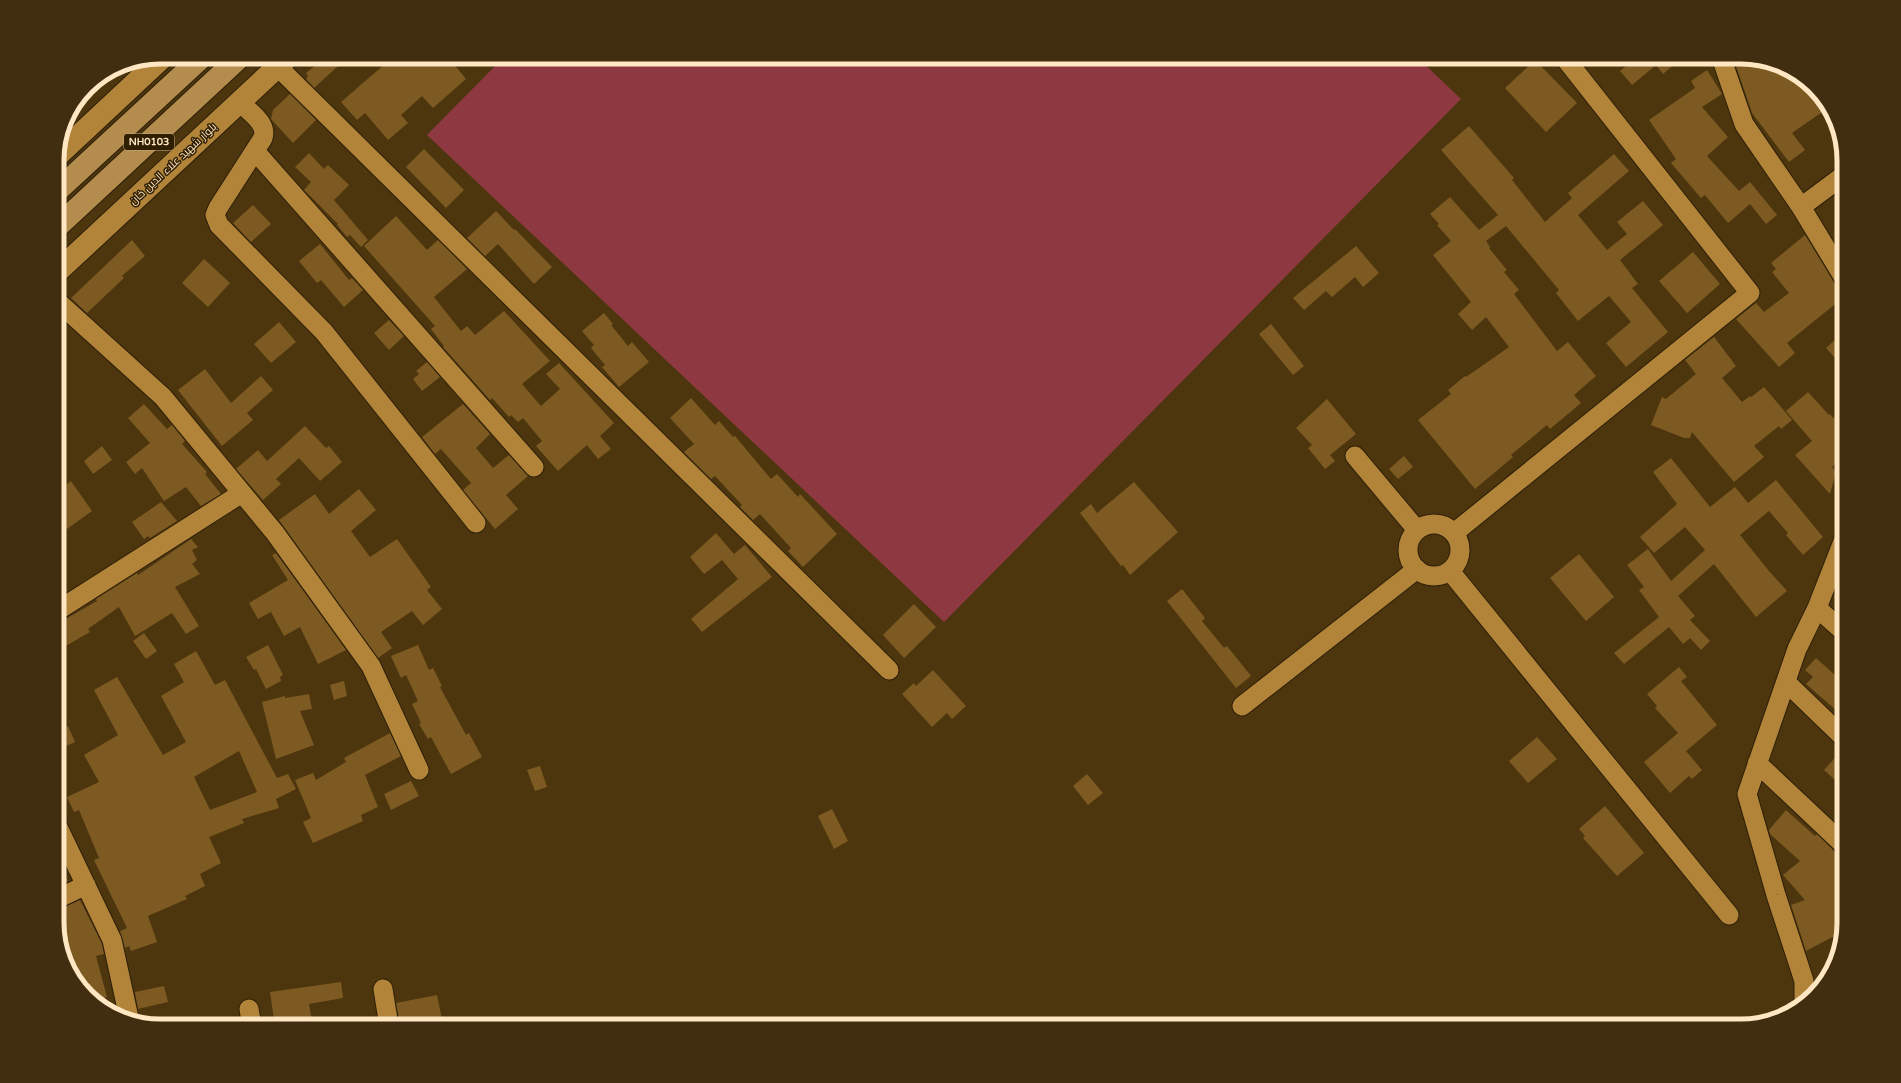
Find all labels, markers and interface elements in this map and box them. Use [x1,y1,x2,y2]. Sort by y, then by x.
street label: بلوار شهید علاء الدین خان [127,120,219,208]
road number: NH0103 [124,134,174,150]

